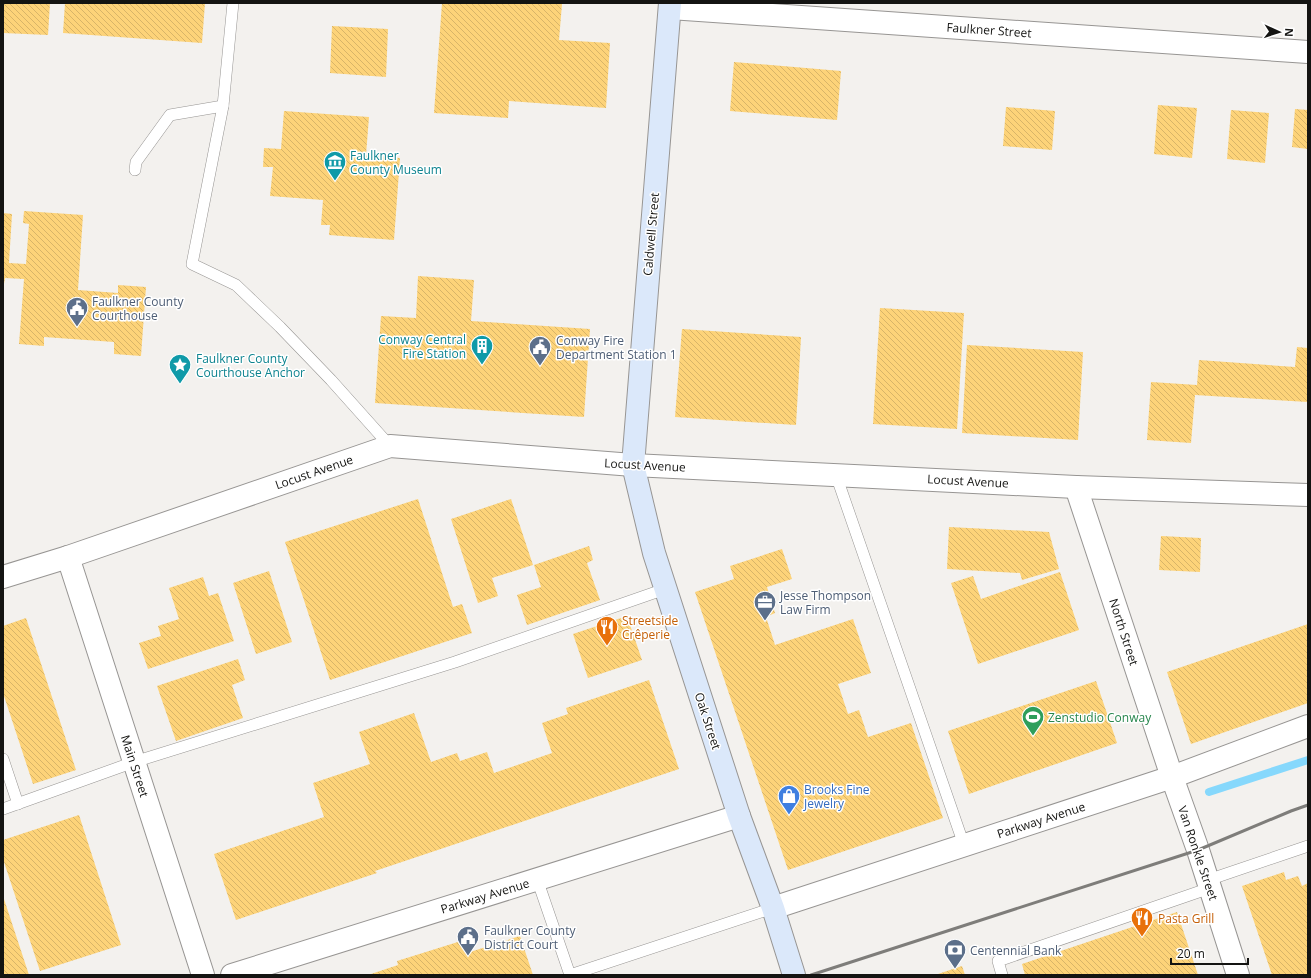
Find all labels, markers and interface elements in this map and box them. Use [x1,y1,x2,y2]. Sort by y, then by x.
north arrow [1259,12,1299,52]
street label: Faulkner Street [946,19,1032,41]
text: N [1282,28,1297,37]
place label: Faulkner County Museum [350,147,442,178]
museum icon: Faulkner County Museum [322,149,348,182]
street label: Caldwell Street [639,192,663,276]
place label: Faulkner County Courthouse [92,293,184,324]
public building icon: Faulkner County Courthouse [64,295,90,328]
place label: Conway Central Fire Station [378,331,466,362]
place label: Conway Fire Department Station 1 [556,332,677,363]
building icon: Conway Central Fire Station [469,333,495,366]
public building icon: Conway Fire Department Station 1 [527,334,553,367]
place label: Faulkner County Courthouse Anchor [196,350,305,381]
place icon: Faulkner County Courthouse Anchor [167,352,193,385]
street label: Locust Avenue [273,451,356,493]
street label: Locust Avenue [604,454,686,476]
street label: Locust Avenue [927,470,1009,492]
place label: Jesse Thompson Law Firm [779,587,871,618]
office icon: Jesse Thompson Law Firm [752,589,778,622]
street label: North Street [1105,596,1143,668]
place label: Streetside Crêperie [622,612,679,643]
restaurant icon: Streetside Crêperie [594,614,620,647]
street label: Oak Street [691,690,725,752]
sports icon: Zenstudio Conway [1020,704,1046,737]
place label: Zenstudio Conway [1048,709,1152,726]
street label: Main Street [117,733,153,799]
place label: Brooks Fine Jewelry [803,781,870,812]
shop icon: Brooks Fine Jewelry [776,783,802,816]
street label: Parkway Avenue [995,798,1088,842]
street label: Van Ronkle Street [1174,803,1222,903]
street label: Parkway Avenue [439,874,532,918]
restaurant icon: Pasta Grill [1129,905,1155,938]
place label: Pasta Grill [1158,910,1214,927]
place label: Faulkner County District Court [484,922,576,953]
public building icon: Faulkner County District Court [455,924,481,957]
bank icon: Centennial Bank [942,937,968,970]
scale bar [1171,940,1248,966]
place label: Centennial Bank [970,942,1062,959]
text: 20 m [1177,945,1205,962]

